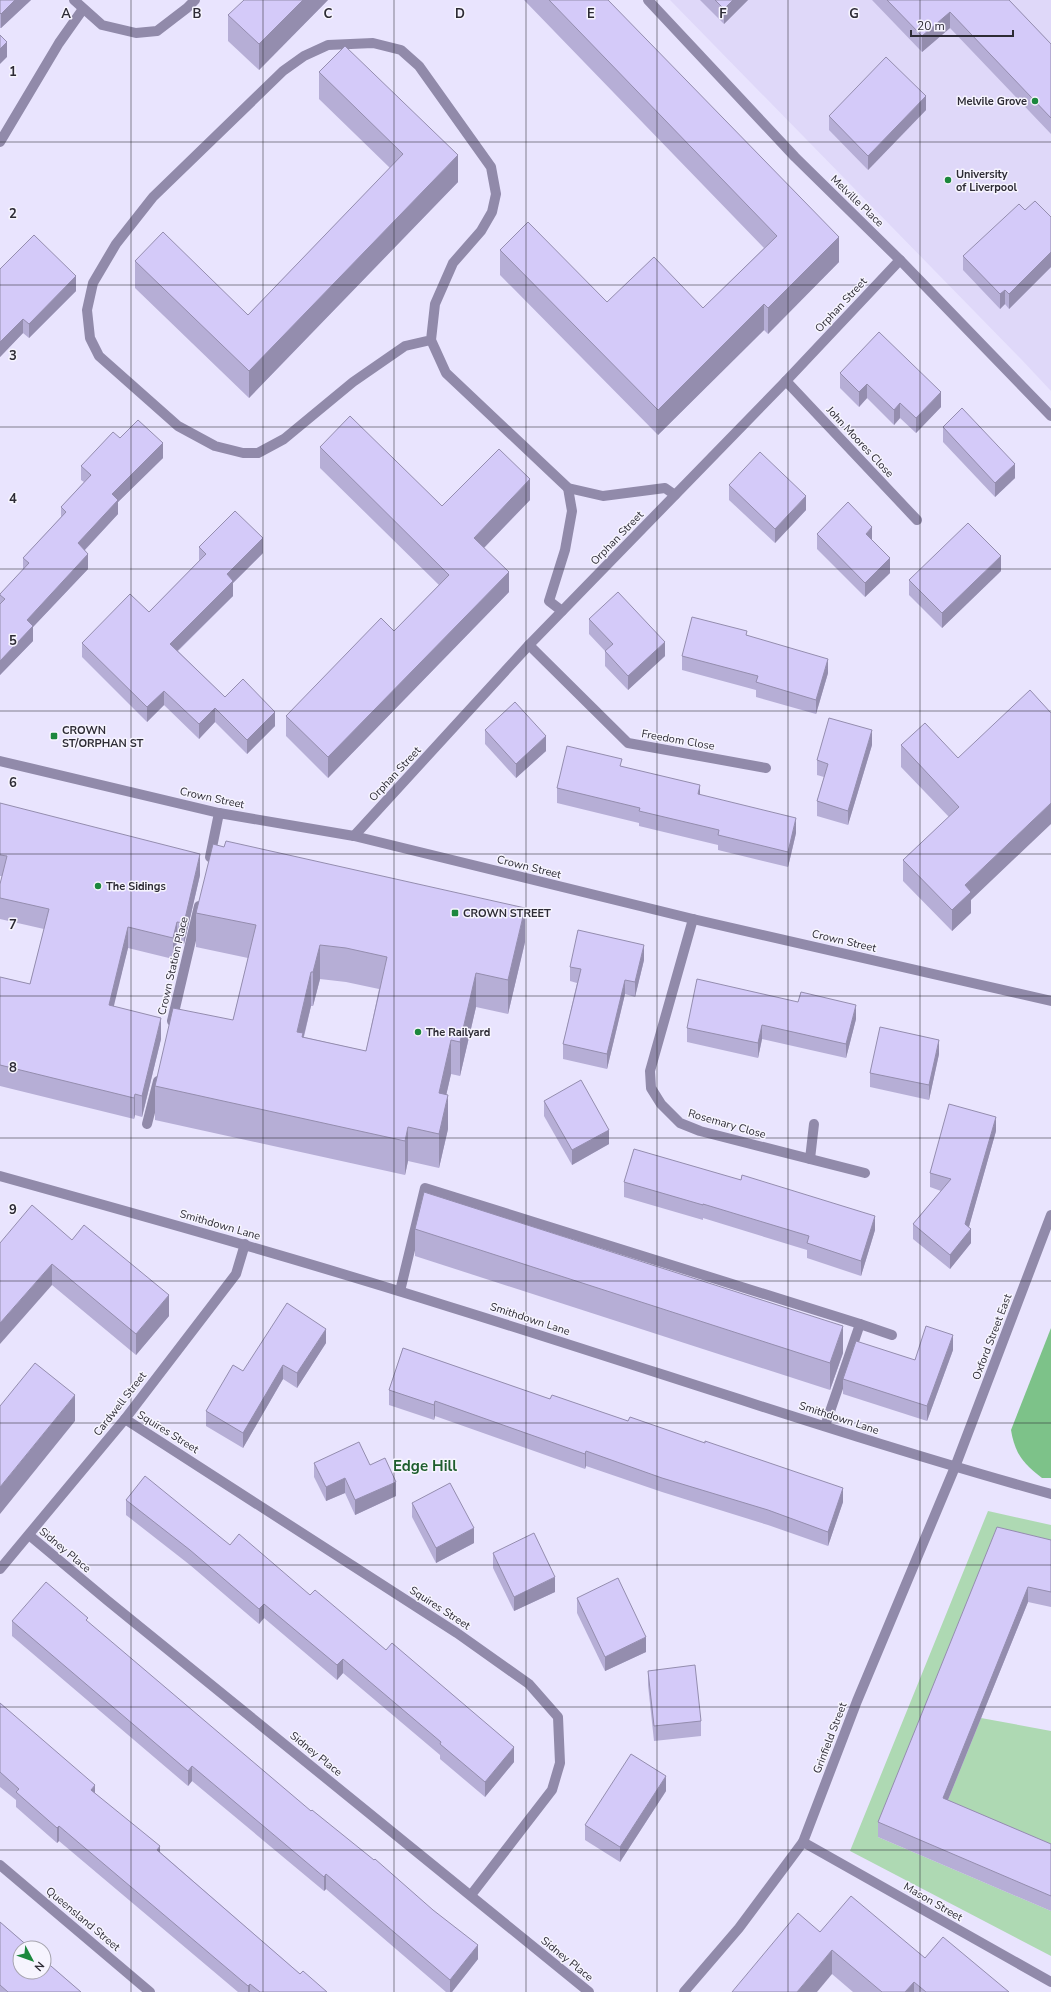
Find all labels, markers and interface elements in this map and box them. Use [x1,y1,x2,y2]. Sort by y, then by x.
text: A [61,5,71,23]
text: B [193,5,202,23]
text: C [324,5,333,23]
text: D [455,5,465,23]
text: E [587,5,595,23]
text: F [719,5,727,23]
text: G [849,5,859,23]
scale bar [911,12,1013,38]
text: 20 m [917,18,945,34]
text: 1 [9,63,17,81]
place label: Melvile Grove [957,94,1027,109]
marker: Melvile Grove [1030,96,1040,106]
place label: University of Liverpool [956,167,1017,195]
street label: Melville Place [827,172,887,230]
marker: University of Liverpool [943,175,953,185]
text: 2 [9,205,17,223]
street label: Orphan Street [812,274,870,336]
text: 3 [9,347,17,365]
street label: John Moores Close [822,402,897,481]
text: 4 [9,490,17,508]
street label: Orphan Street [587,508,647,568]
text: 5 [9,632,17,650]
place label: CROWN ST/ORPHAN ST [62,723,143,751]
street label: Freedom Close [640,726,716,754]
marker: CROWN ST/ORPHAN ST [49,731,59,741]
street label: Orphan Street [366,743,424,805]
text: 6 [9,774,17,792]
street label: Crown Street [178,784,246,812]
street label: Crown Street [495,852,563,882]
place label: The Sidings [106,879,166,894]
marker: The Sidings [93,881,103,891]
place label: CROWN STREET [463,906,551,921]
marker: CROWN STREET [450,908,460,918]
street label: Crown Station Place [154,915,192,1017]
text: 7 [9,916,17,934]
street label: Crown Street [810,926,878,956]
place label: The Railyard [426,1025,490,1040]
marker: The Railyard [413,1027,423,1037]
text: 8 [9,1059,17,1077]
street label: Rosemary Close [686,1106,768,1142]
text: 9 [9,1201,17,1219]
street label: Smithdown Lane [178,1206,262,1244]
street label: Oxford Street East [969,1292,1015,1382]
street label: Smithdown Lane [488,1299,572,1339]
street label: Cardwell Street [90,1369,150,1439]
street label: Smithdown Lane [797,1398,881,1438]
street label: Squires Street [134,1407,202,1457]
district label: Edge Hill [393,1456,457,1476]
street label: Sidney Place [36,1524,94,1576]
street label: Squires Street [407,1583,473,1633]
street label: Grinfield Street [810,1700,851,1776]
street label: Sidney Place [287,1728,345,1780]
street label: Mason Street [901,1879,965,1925]
street label: Queensland Street [43,1884,123,1955]
street label: Sidney Place [538,1933,596,1985]
north arrow [12,1940,52,1980]
text: N [31,1958,48,1974]

